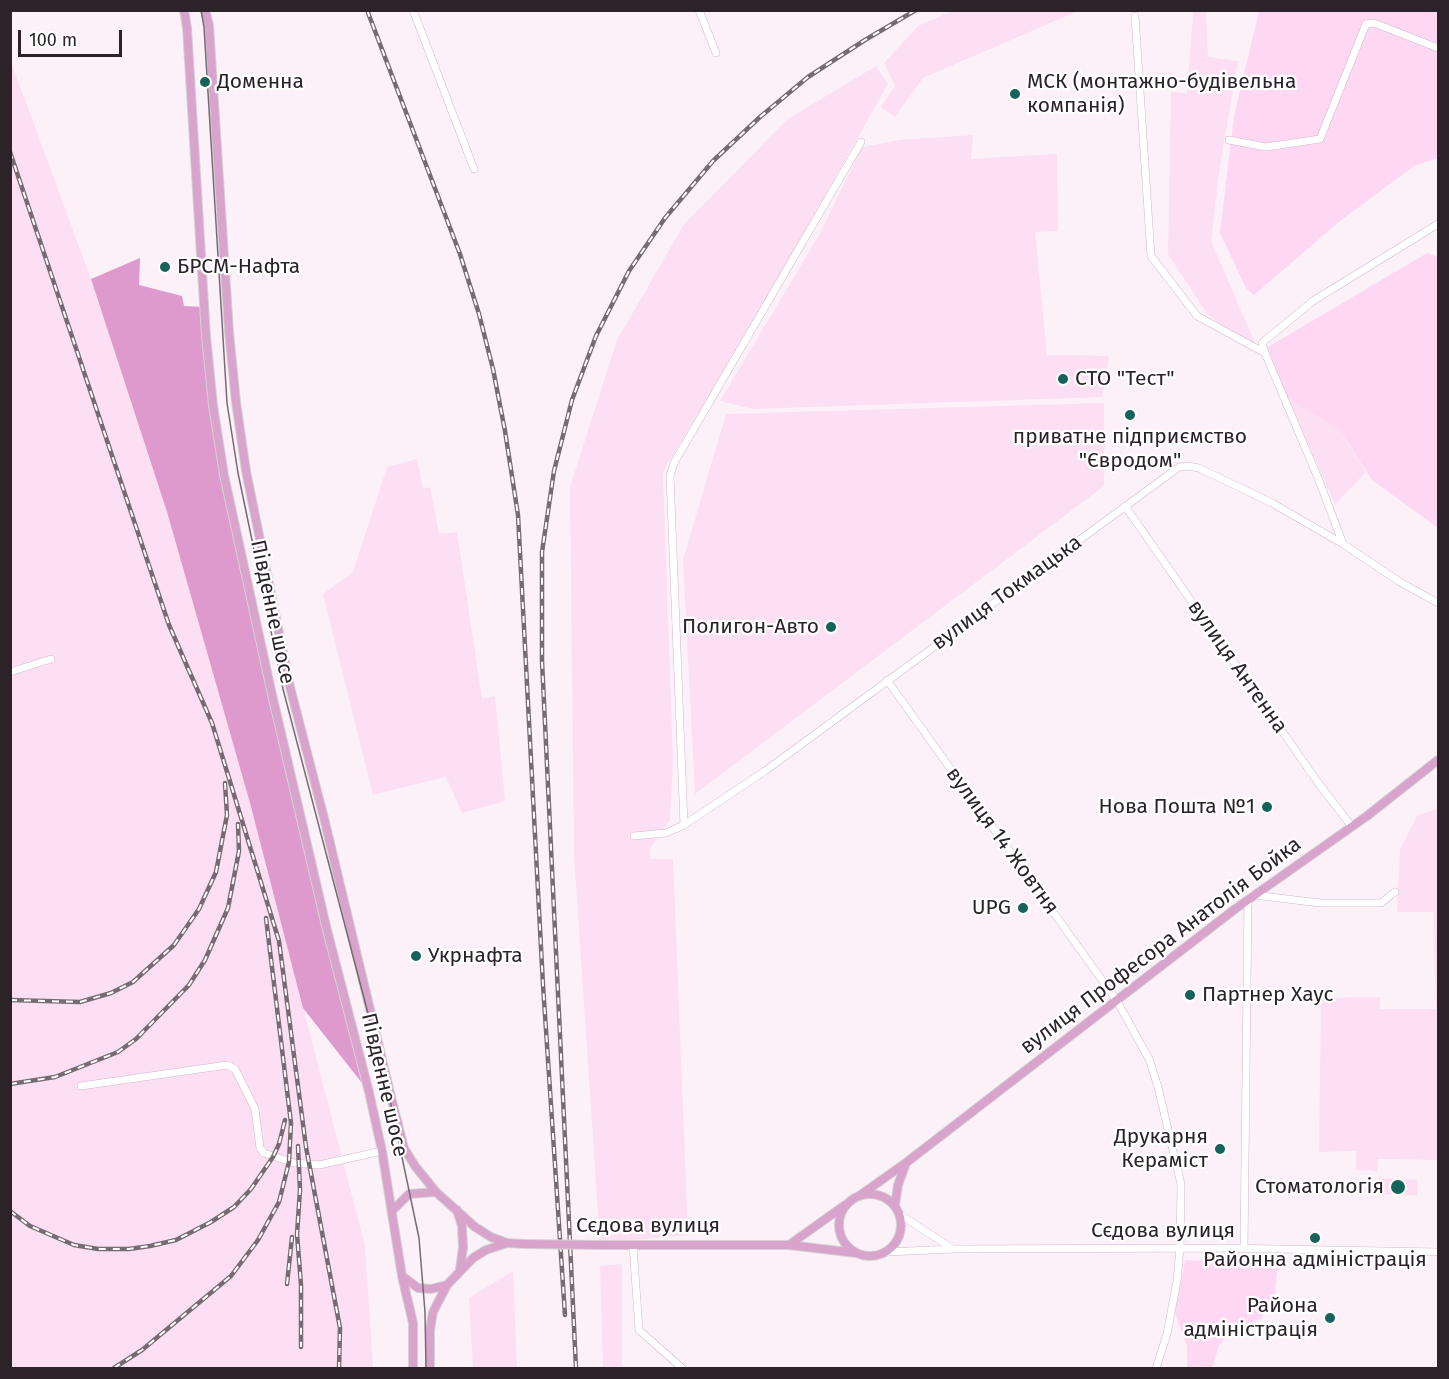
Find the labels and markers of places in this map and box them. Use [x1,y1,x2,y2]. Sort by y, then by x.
place label: Доменна [217,69,304,95]
place label: МСК (монтажно-будівельна компанія) [1027,69,1296,119]
marker: Доменна [198,75,212,89]
marker: МСК (монтажно-будівельна компанія) [1008,87,1022,101]
place label: БРСМ-Нафта [177,254,300,280]
marker: БРСМ-Нафта [158,260,172,274]
place label: СТО "Тест" [1075,366,1175,392]
marker: СТО "Тест" [1056,372,1070,386]
marker: приватне підприємство "Євродом" [1123,408,1137,422]
place label: приватне підприємство "Євродом" [1013,424,1247,474]
place label: Полигон-Авто [682,614,819,640]
marker: Полигон-Авто [824,620,838,634]
place label: Нова Пошта №1 [1098,794,1255,820]
marker: Нова Пошта №1 [1260,800,1274,814]
place label: UPG [972,895,1011,921]
marker: UPG [1016,901,1030,915]
place label: Укрнафта [428,943,523,969]
marker: Укрнафта [409,949,423,963]
place label: Партнер Хаус [1202,982,1334,1008]
marker: Партнер Хаус [1183,988,1197,1002]
place label: Друкарня Кераміст [1114,1124,1208,1174]
marker: Друкарня Кераміст [1213,1142,1227,1156]
place label: Стоматологія [1255,1174,1384,1200]
marker: Стоматологія [1389,1178,1407,1196]
marker: Районна адміністрація [1308,1231,1322,1245]
place label: Районна адміністрація [1203,1247,1427,1273]
place label: Района адміністрація [1183,1293,1318,1343]
marker: Района адміністрація [1323,1311,1337,1325]

